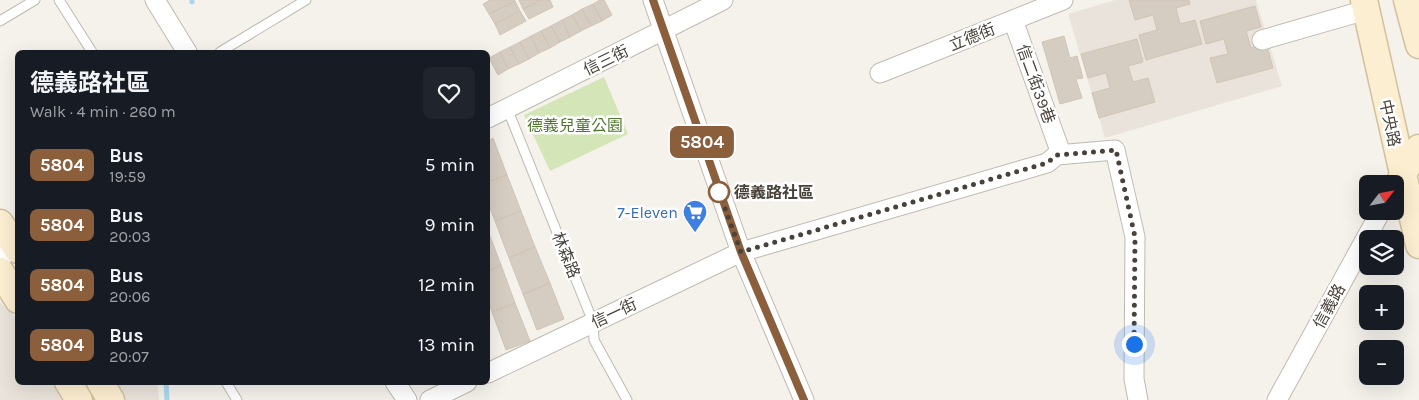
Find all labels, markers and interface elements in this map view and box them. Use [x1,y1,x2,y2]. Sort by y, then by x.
street label: 立德街 [946,19,998,55]
street label: 信三街 [580,41,632,79]
street label: 信二街39巷 [1013,42,1059,126]
button: heart [423,67,475,119]
text: 德義路社區 [30,69,150,97]
street label: 中央路 [1376,98,1404,148]
text: Walk · 4 min · 260 m [30,102,176,121]
park label: 德義兒童公園 [527,116,623,135]
line badge: 5804 [667,126,737,158]
text: 5804 [680,131,724,153]
text: Bus [109,145,143,167]
text: 5804 [40,154,84,176]
text: 5 min [425,154,475,176]
text: 19:59 [109,167,146,186]
north arrow [1359,175,1404,220]
map controls [1359,175,1404,385]
marker: 德義路社區 [708,181,730,203]
place label: 德義路社區 [734,183,814,202]
supermarket icon: 7-Eleven [682,199,708,233]
place label: 7-Eleven [617,203,678,222]
text: Bus [109,205,143,227]
text: 5804 [40,214,84,236]
text: 9 min [425,214,475,236]
text: 20:03 [109,227,151,246]
street label: 林森路 [548,229,584,281]
button: layers [1359,230,1404,275]
text: Bus [109,265,143,287]
text: 5804 [40,274,84,296]
text: 12 min [418,274,475,296]
street label: 信義路 [1309,280,1349,332]
button: + [1359,285,1404,330]
text: 20:06 [109,287,150,306]
street label: 信一街 [588,294,640,332]
text: Bus [109,325,143,347]
your location [1122,332,1147,357]
text: 5804 [40,334,84,356]
text: 13 min [418,334,475,356]
button: − [1359,340,1404,385]
text: 20:07 [109,347,149,366]

